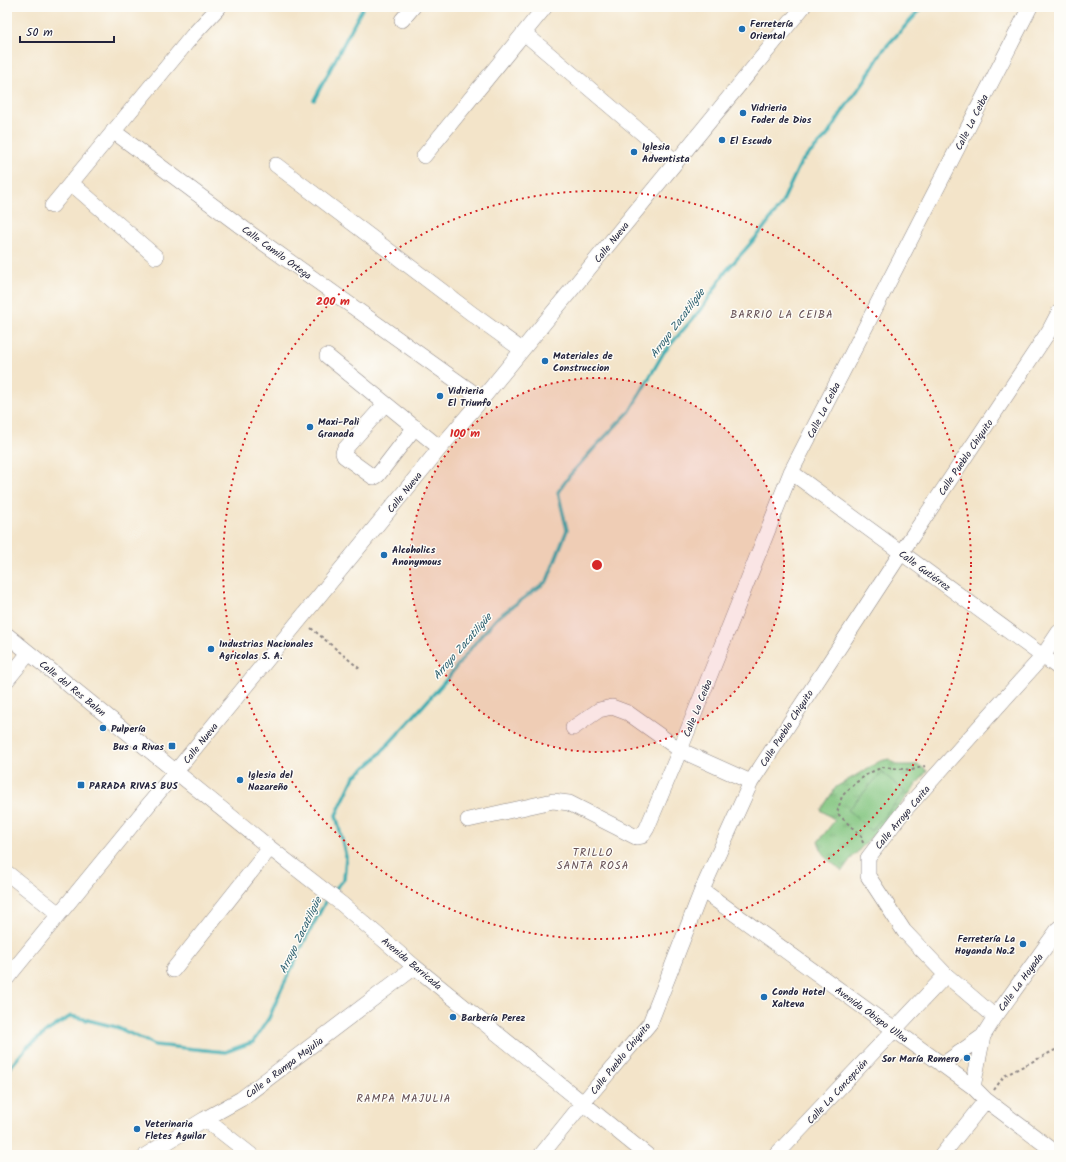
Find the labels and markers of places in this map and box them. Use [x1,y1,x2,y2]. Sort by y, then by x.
place label: Ferretería Oriental [750,16,793,44]
marker: Ferretería Oriental [737,24,747,34]
place label: Vidrieria Foder de Dios [751,100,812,128]
marker: Vidrieria Foder de Dios [738,108,748,118]
place label: El Escudo [730,133,772,149]
marker: El Escudo [717,135,727,145]
place label: Iglesia Adventista [642,139,690,167]
marker: Iglesia Adventista [629,147,639,157]
place label: Materiales de Construccion [553,348,613,376]
marker: Materiales de Construccion [540,356,550,366]
place label: Vidrieria El Triunfo [448,383,491,411]
marker: Vidrieria El Triunfo [435,391,445,401]
place label: Maxi-Pali Granada [318,414,360,442]
marker: Maxi-Pali Granada [305,422,315,432]
place label: Alcoholics Anonymous [392,542,442,570]
marker: Alcoholics Anonymous [379,550,389,560]
centre of rings [590,558,604,572]
place label: Industrias Nacionales Agricolas S. A. [219,636,314,664]
marker: Industrias Nacionales Agricolas S. A. [206,644,216,654]
place label: Pulpería [111,721,146,737]
marker: Pulpería [98,723,108,733]
place label: Bus a Rivas [113,739,164,755]
marker: Bus a Rivas [167,741,177,751]
place label: Iglesia del Nazareño [248,767,293,795]
marker: Iglesia del Nazareño [235,775,245,785]
place label: PARADA RIVAS BUS [89,778,178,794]
marker: PARADA RIVAS BUS [76,780,86,790]
place label: Ferretería La Hoyanda No.2 [955,931,1015,959]
marker: Ferretería La Hoyanda No.2 [1018,939,1028,949]
place label: Condo Hotel Xalteva [771,984,826,1012]
marker: Condo Hotel Xalteva [759,992,769,1002]
place label: Barbería Perez [461,1010,526,1026]
marker: Barbería Perez [448,1012,458,1022]
place label: Sor María Romero [882,1051,959,1067]
marker: Sor María Romero [962,1053,972,1063]
place label: Veterinaria Fletes Aguilar [145,1116,206,1144]
marker: Veterinaria Fletes Aguilar [132,1124,142,1134]

